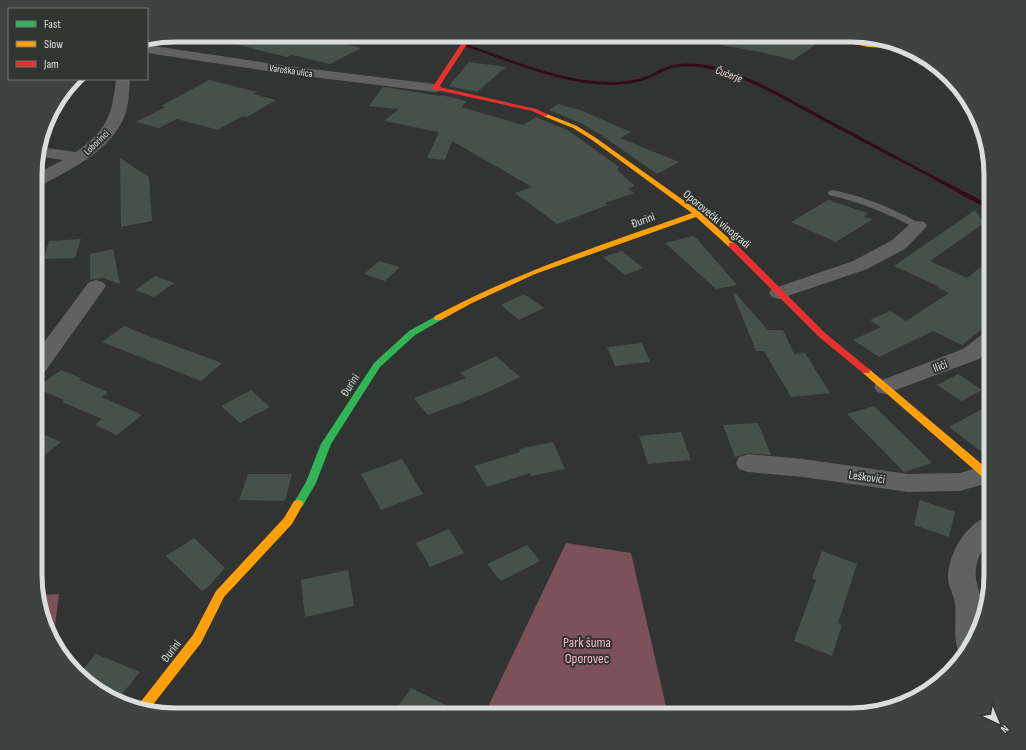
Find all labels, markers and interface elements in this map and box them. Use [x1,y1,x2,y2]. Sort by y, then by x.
legend [8,8,148,80]
text: Fast [44,17,61,32]
text: Slow [44,37,63,52]
text: Jam [43,57,59,72]
street label: Varoška ulica [268,62,313,80]
water label: Čučerje [714,64,745,86]
street label: Loborinci [81,128,112,158]
street label: Oporovečki vinogradi [680,187,754,252]
street label: Đurini [629,209,657,231]
street label: Ilići [931,357,949,376]
street label: Đurini [338,371,363,399]
street label: Leškovići [848,468,886,487]
park label: Park šuma Oporovec [563,634,611,667]
street label: Đurini [158,637,185,665]
north arrow [978,702,1018,742]
text: N [998,722,1011,736]

